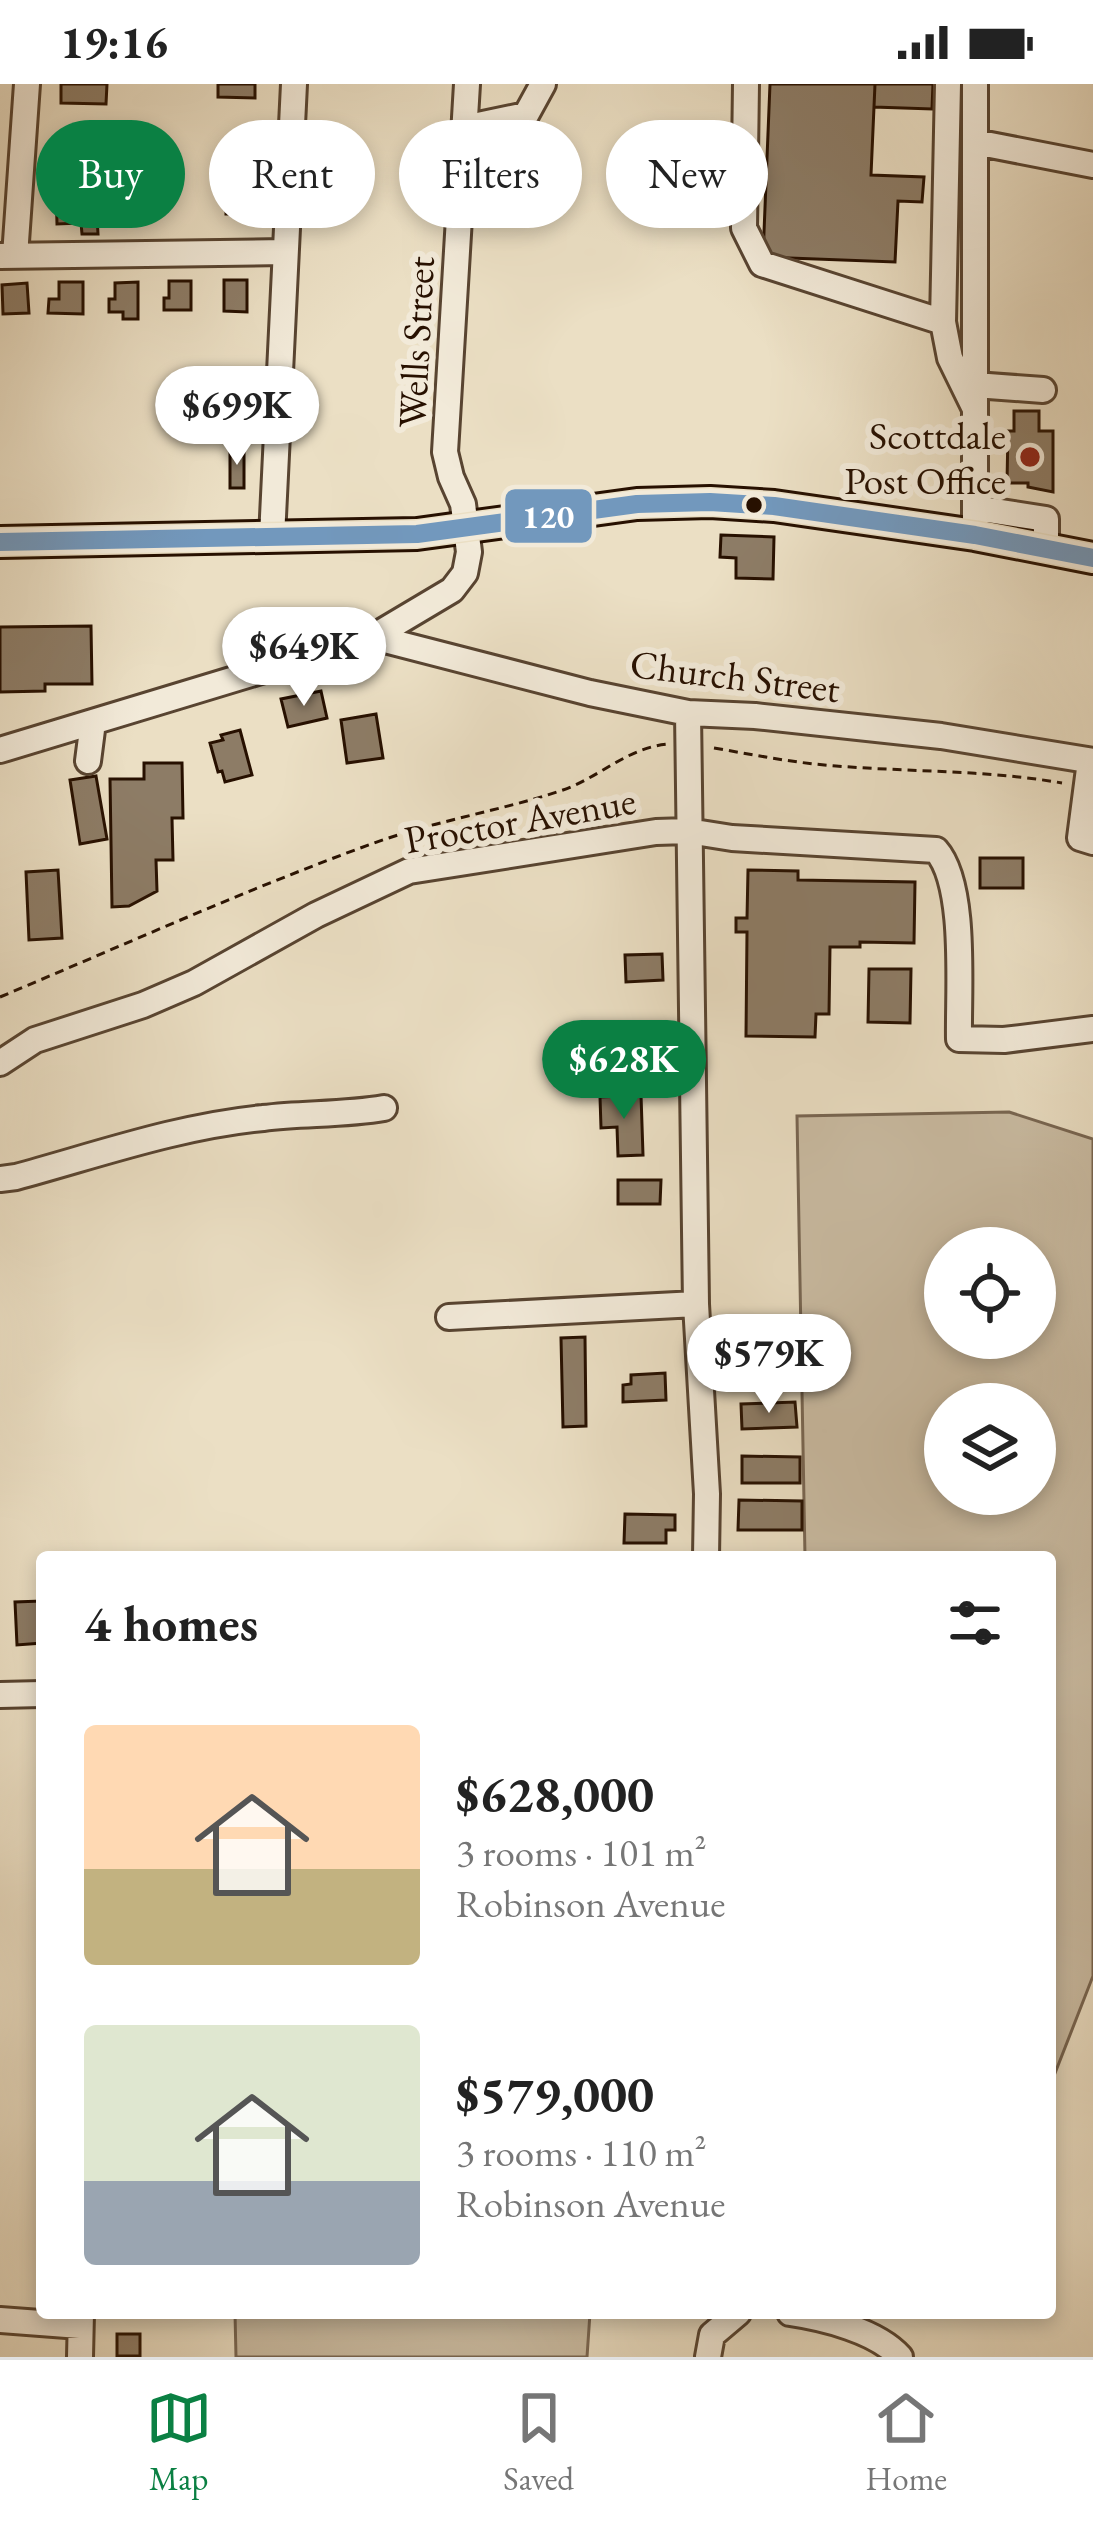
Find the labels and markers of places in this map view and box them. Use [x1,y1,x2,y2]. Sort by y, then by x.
pin: $699K [153,366,321,468]
place label: Scottdale Post Office [844,410,1006,506]
marker: Scottdale Post Office [1017,444,1043,470]
unlabelled marker [743,494,765,516]
pin: $649K [220,607,388,709]
pin: $628K [540,1020,708,1122]
pin: $579K [685,1314,853,1416]

